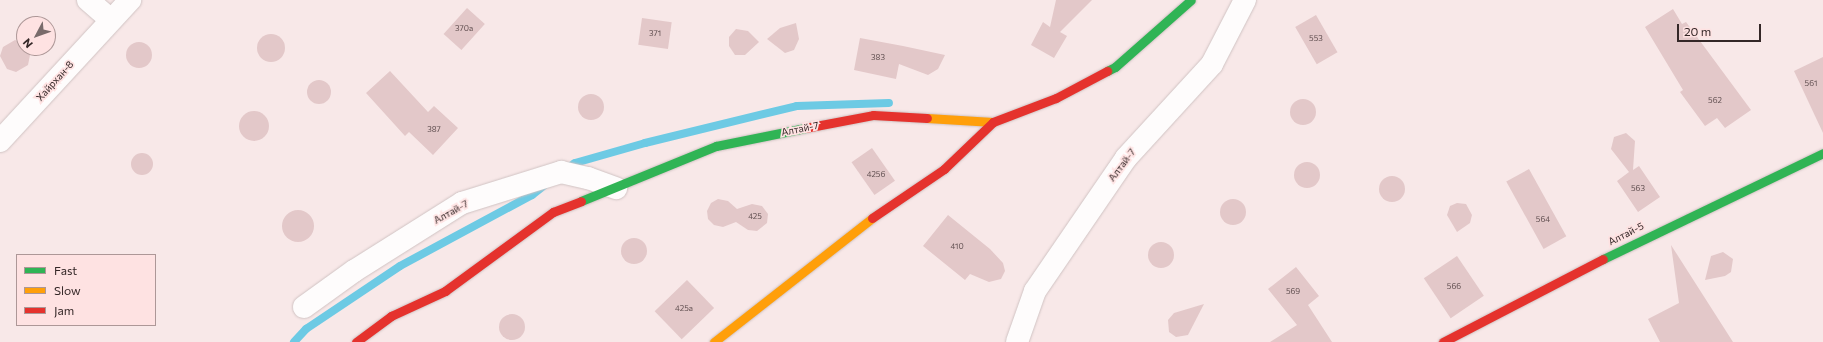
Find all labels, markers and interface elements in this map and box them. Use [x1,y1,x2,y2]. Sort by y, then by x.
north arrow [16,16,56,56]
scale bar [1679,16,1763,42]
house number: 370а [455,24,473,34]
text: 20 m [1684,24,1711,38]
house number: 371 [649,29,661,39]
house number: 553 [1309,34,1323,44]
text: N [20,36,35,51]
house number: 383 [871,53,885,63]
street label: Хайрхан-8 [34,58,76,104]
house number: 561 [1805,79,1817,89]
house number: 562 [1708,96,1722,106]
street label: Алтай-7 [780,120,820,138]
house number: 387 [427,125,441,135]
street label: Алтай-7 [1106,146,1138,184]
house number: 425б [867,170,885,180]
house number: 563 [1631,184,1645,194]
street label: Алтай-7 [432,198,470,226]
house number: 425 [748,212,762,222]
house number: 564 [1536,215,1550,225]
street label: Алтай-5 [1606,220,1646,248]
house number: 410 [950,242,964,252]
legend [16,254,156,326]
text: Fast [54,263,77,277]
house number: 566 [1447,282,1461,292]
text: Slow [54,283,81,297]
house number: 569 [1286,287,1300,297]
text: Jam [54,303,74,317]
house number: 425а [675,304,693,314]

